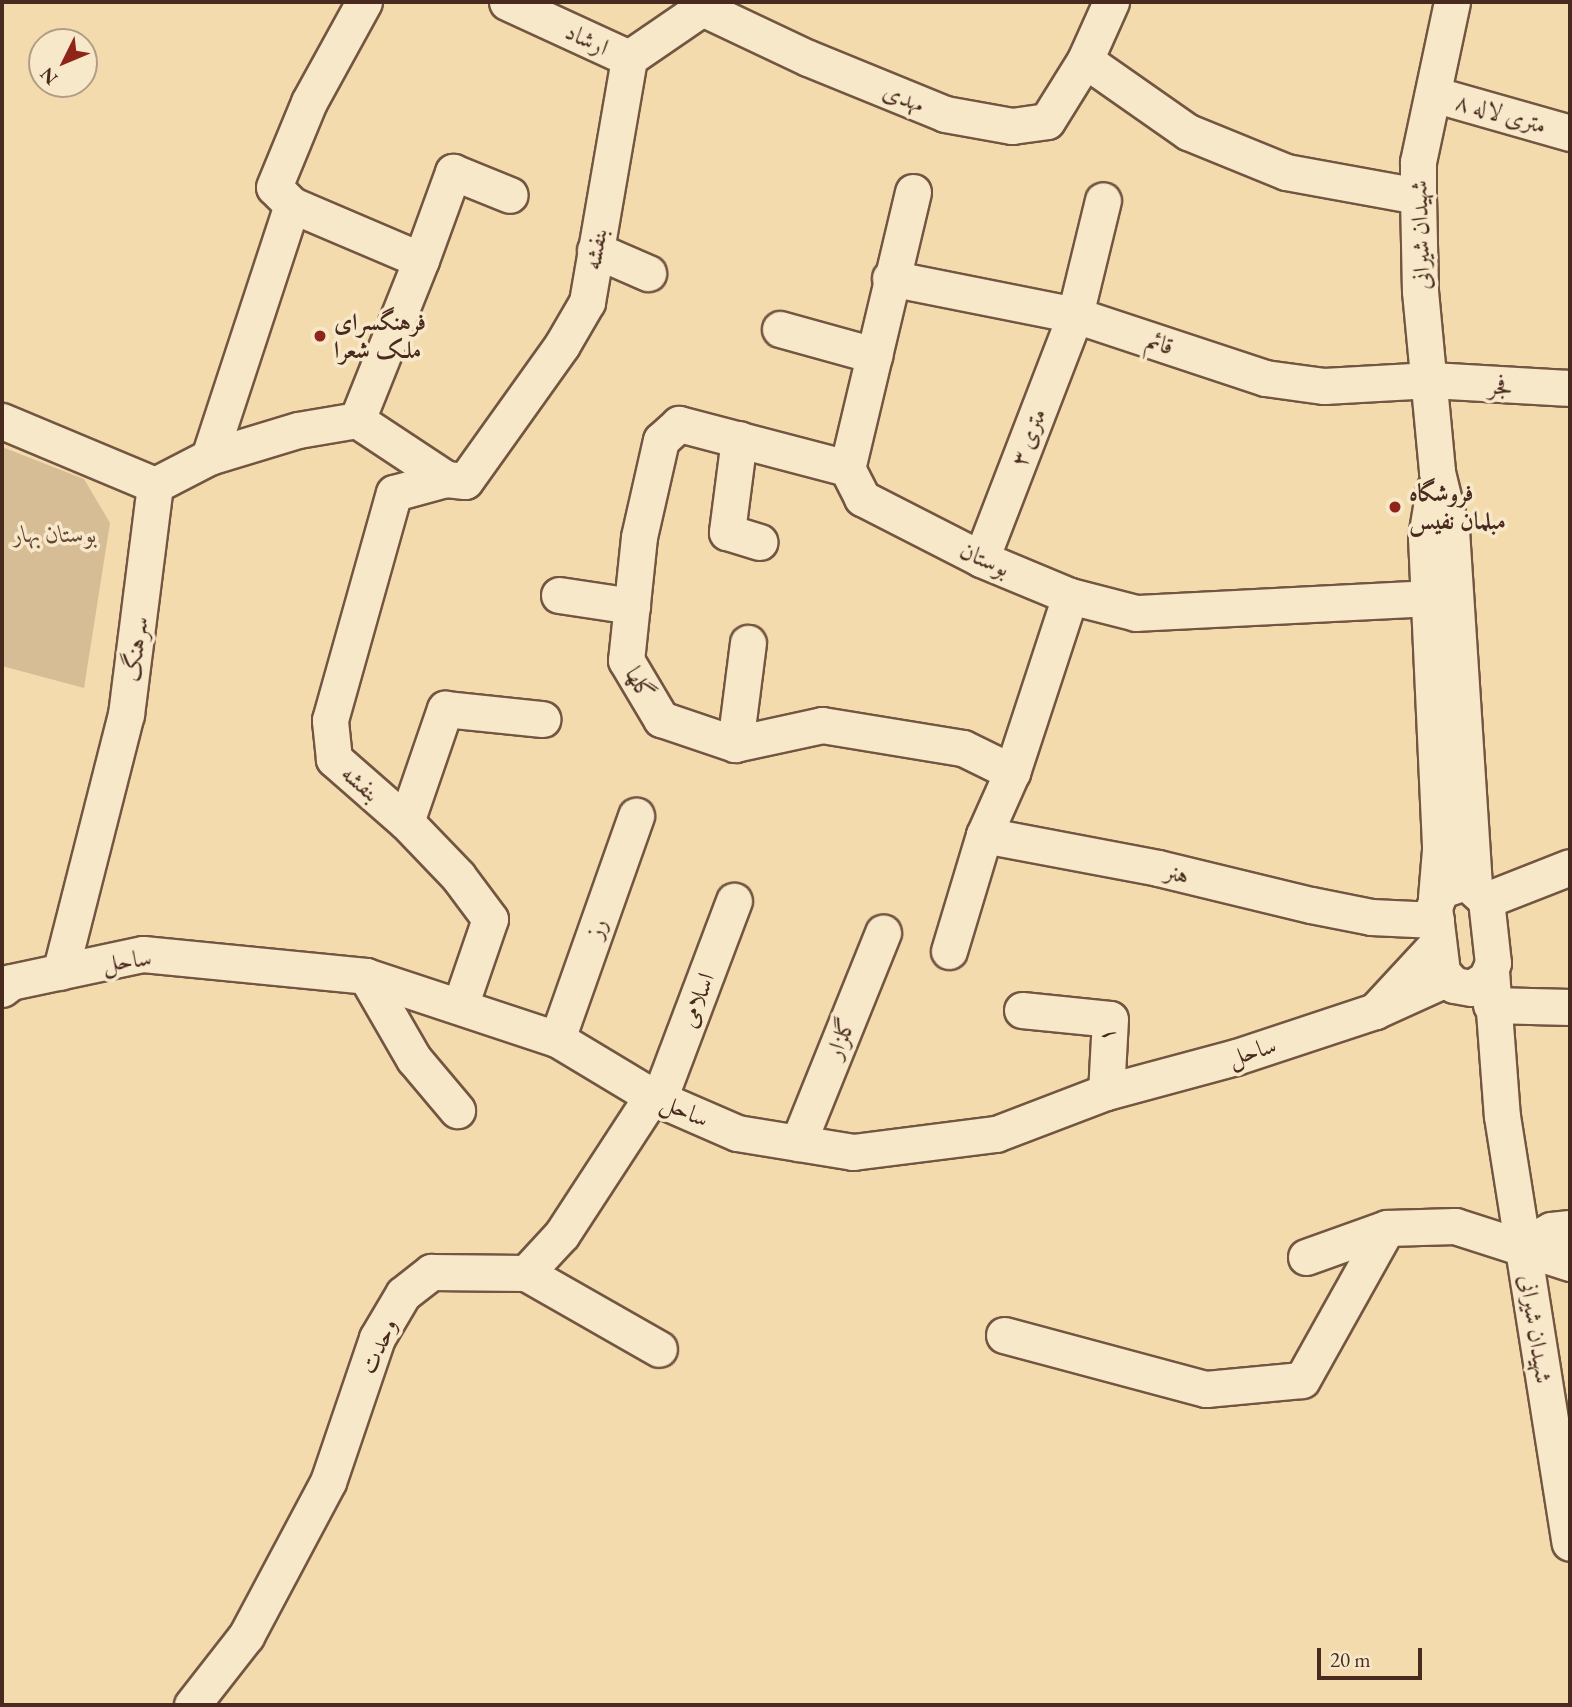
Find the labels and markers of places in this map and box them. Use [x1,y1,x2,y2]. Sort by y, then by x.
place label: فرهنگسرای ملک شعرا [334,308,426,364]
marker: فرهنگسرای ملک شعرا [312,328,328,344]
place label: فروشگاه مبلمان نفیس [1409,479,1506,535]
marker: فروشگاه مبلمان نفیس [1387,499,1403,515]

